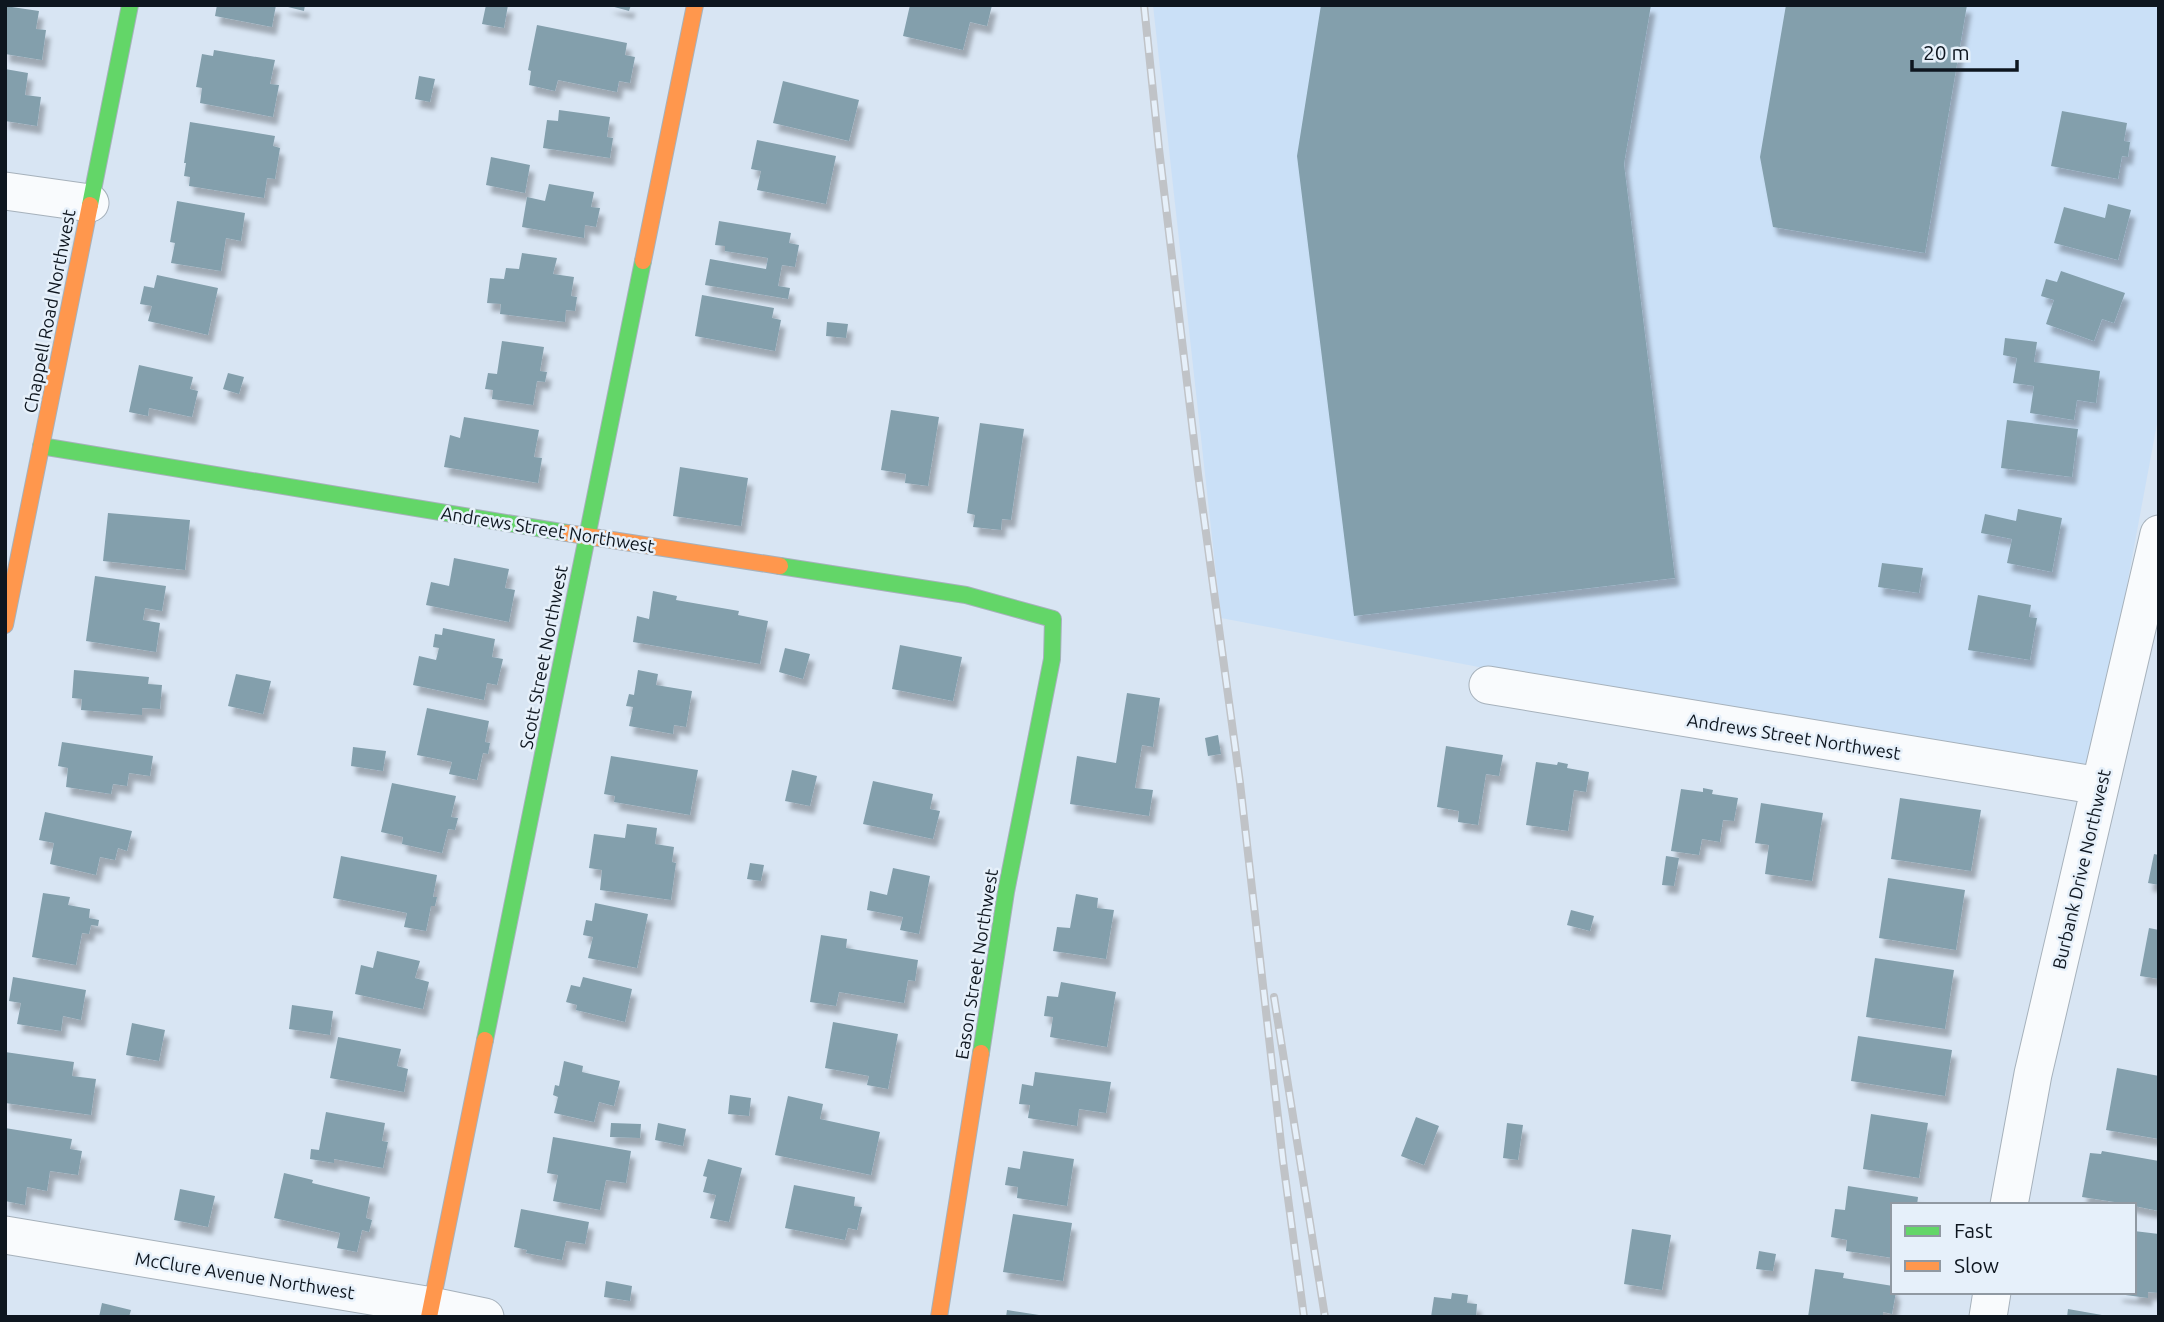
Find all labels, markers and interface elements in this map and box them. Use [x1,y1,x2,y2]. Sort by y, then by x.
scale bar [1912,28,2017,72]
text: 20 m [1923,40,1970,64]
street label: Chappell Road Northwest [19,207,79,415]
street label: Andrews Street Northwest [440,502,656,556]
street label: Scott Street Northwest [515,563,571,751]
street label: Andrews Street Northwest [1686,709,1902,763]
street label: Burbank Drive Northwest [2048,767,2114,971]
street label: Eason Street Northwest [951,867,1001,1061]
legend [1891,1203,2136,1294]
text: Fast [1954,1218,1992,1242]
street label: McClure Avenue Northwest [134,1248,356,1302]
text: Slow [1954,1253,1999,1277]

